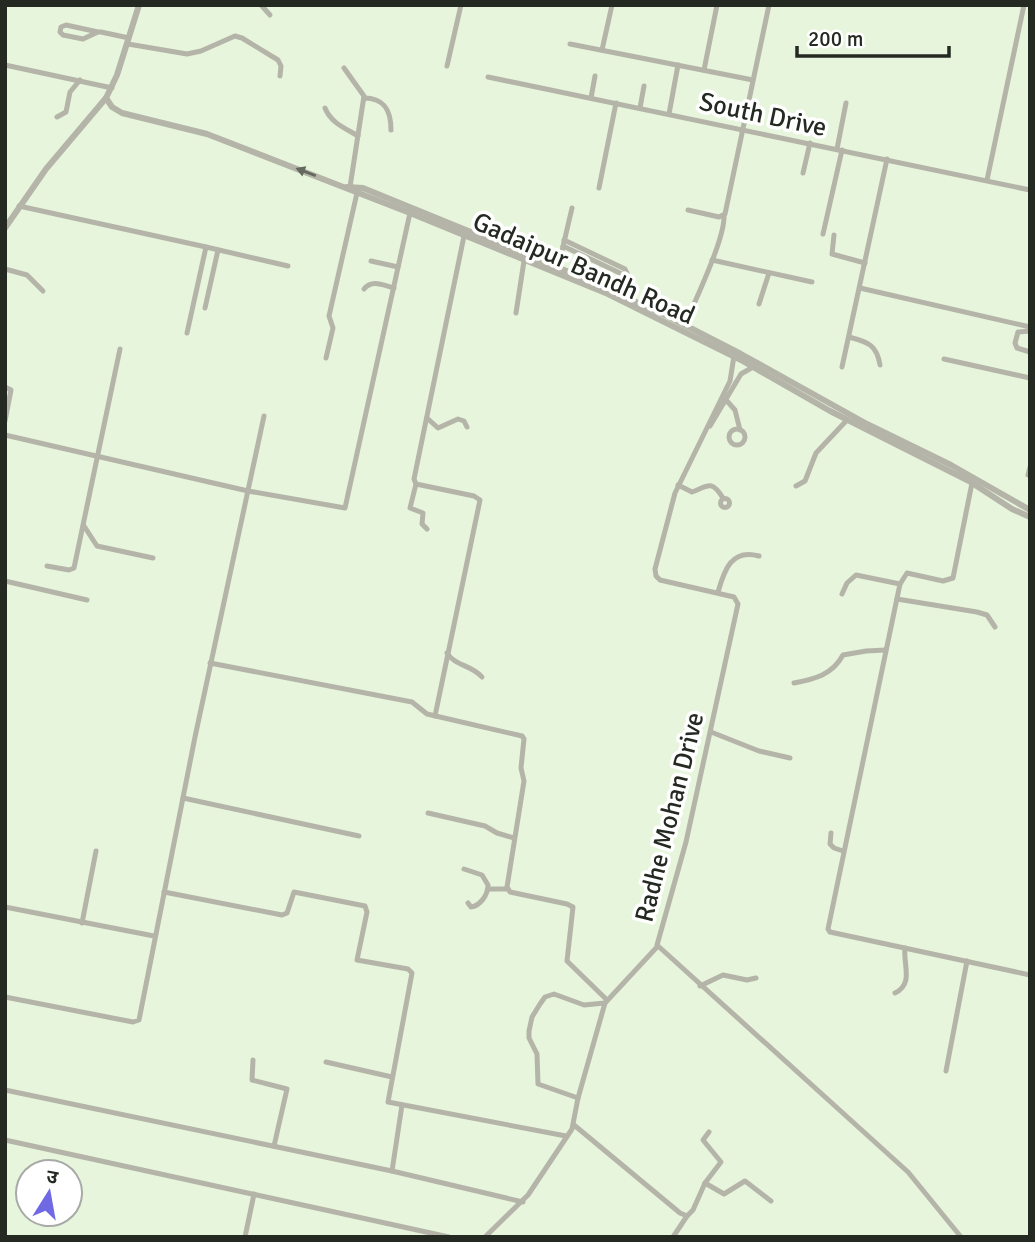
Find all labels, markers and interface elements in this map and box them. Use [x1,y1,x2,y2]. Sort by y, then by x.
scale bar [797,14,949,58]
text: 200 m [808,26,863,52]
street label: South Drive [696,86,829,144]
one-way arrow [295,167,316,178]
street label: Gadaipur Bandh Road [468,206,700,332]
street label: Radhe Mohan Drive [628,709,712,925]
north arrow [14,1158,84,1228]
text: उ [44,1164,61,1190]

